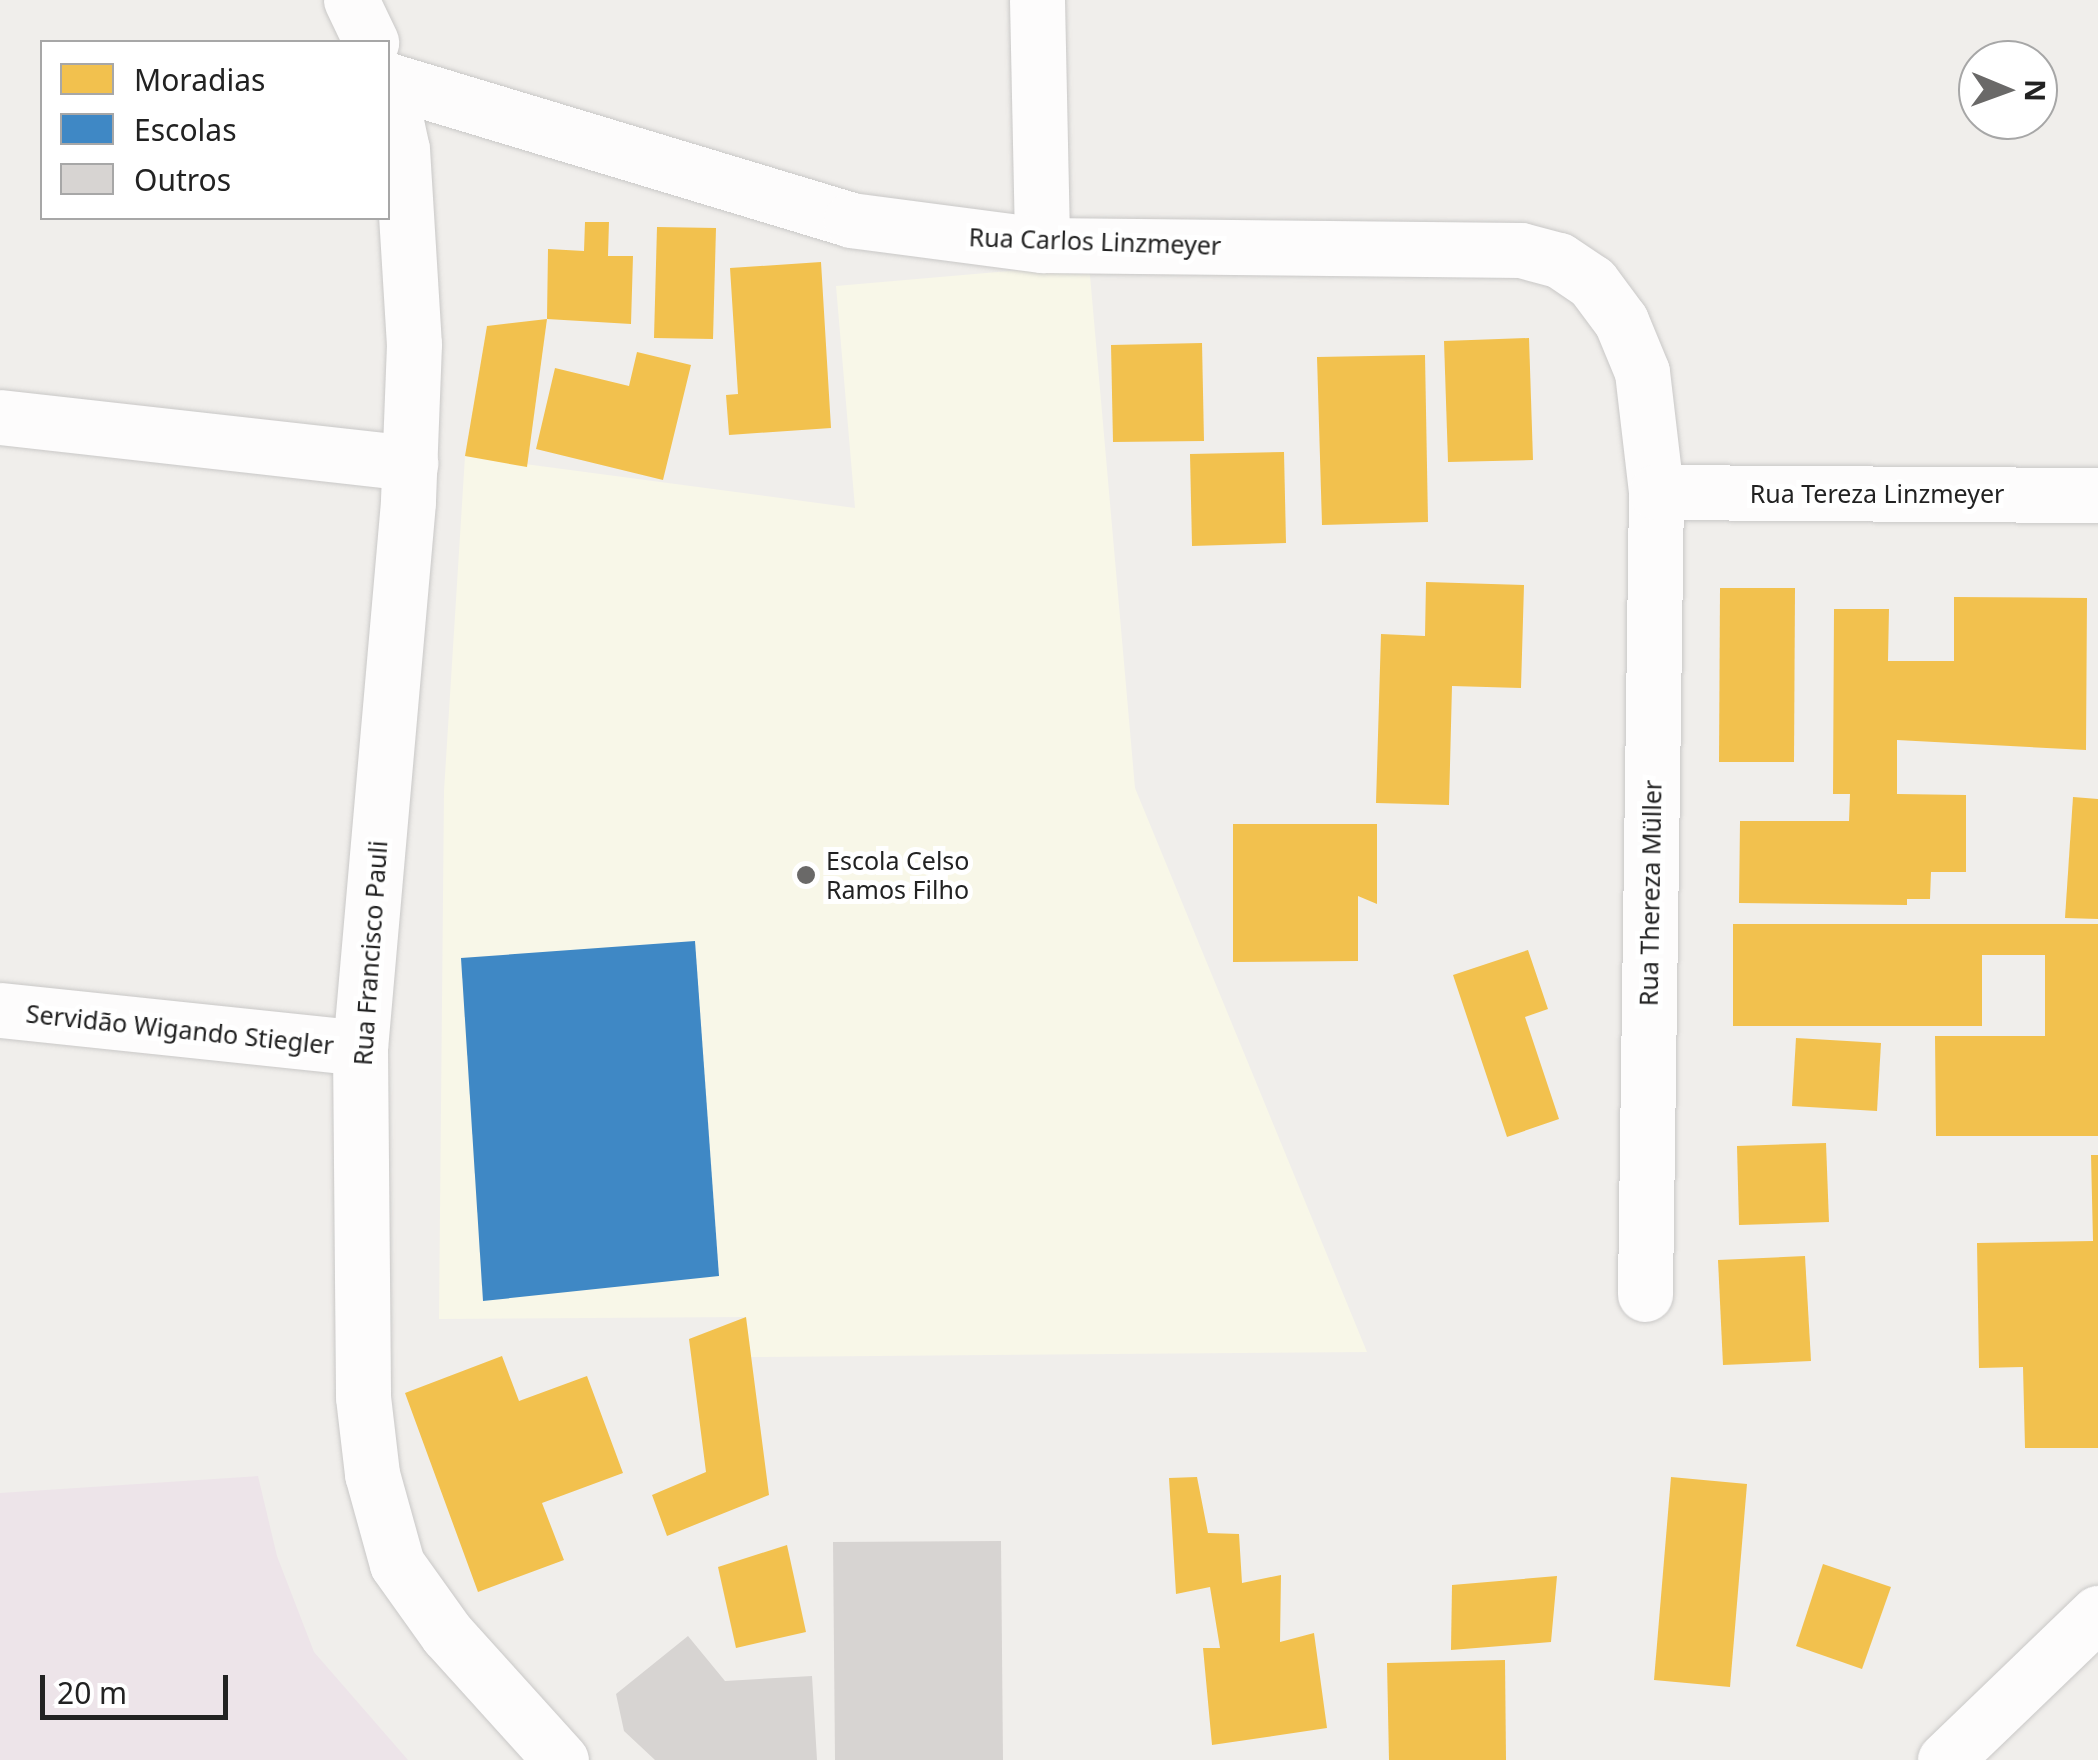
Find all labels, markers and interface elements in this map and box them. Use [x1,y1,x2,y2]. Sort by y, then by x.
legend [40,40,390,220]
north arrow [1958,40,2058,140]
text: Moradias [134,59,265,100]
text: N [2017,79,2055,102]
text: Escolas [134,109,237,150]
text: Outros [134,159,231,200]
street label: Rua Carlos Linzmeyer [968,222,1222,260]
street label: Rua Tereza Linzmeyer [1750,478,2004,508]
street label: Rua Thereza Müller [1633,780,1667,1006]
street label: Rua Francisco Pauli [347,840,393,1066]
place label: Escola Celso Ramos Filho [826,846,969,905]
marker: Escola Celso Ramos Filho [795,864,817,886]
street label: Servidão Wigando Stiegler [25,998,335,1060]
scale bar [45,1655,232,1717]
text: 20 m [57,1672,127,1713]

